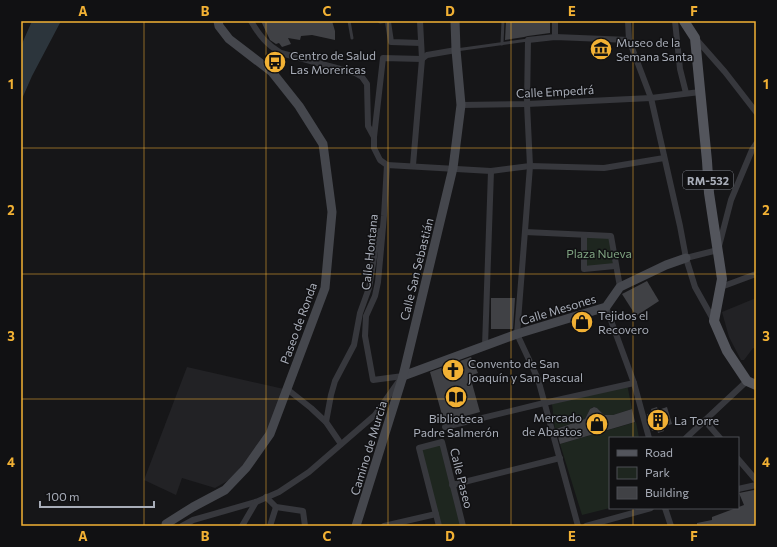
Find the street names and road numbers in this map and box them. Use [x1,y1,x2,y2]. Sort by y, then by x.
street label: Calle Empedrá [516,82,594,100]
road number: RM-532 [683,171,733,189]
street label: Calle Hontana [358,213,380,291]
street label: Calle San Sebastián [397,216,435,322]
street label: Paseo de Ronda [277,280,319,366]
street label: Calle Mesones [519,291,597,327]
street label: Camino de Murcia [347,399,389,497]
street label: Calle Paseo [448,446,476,510]

